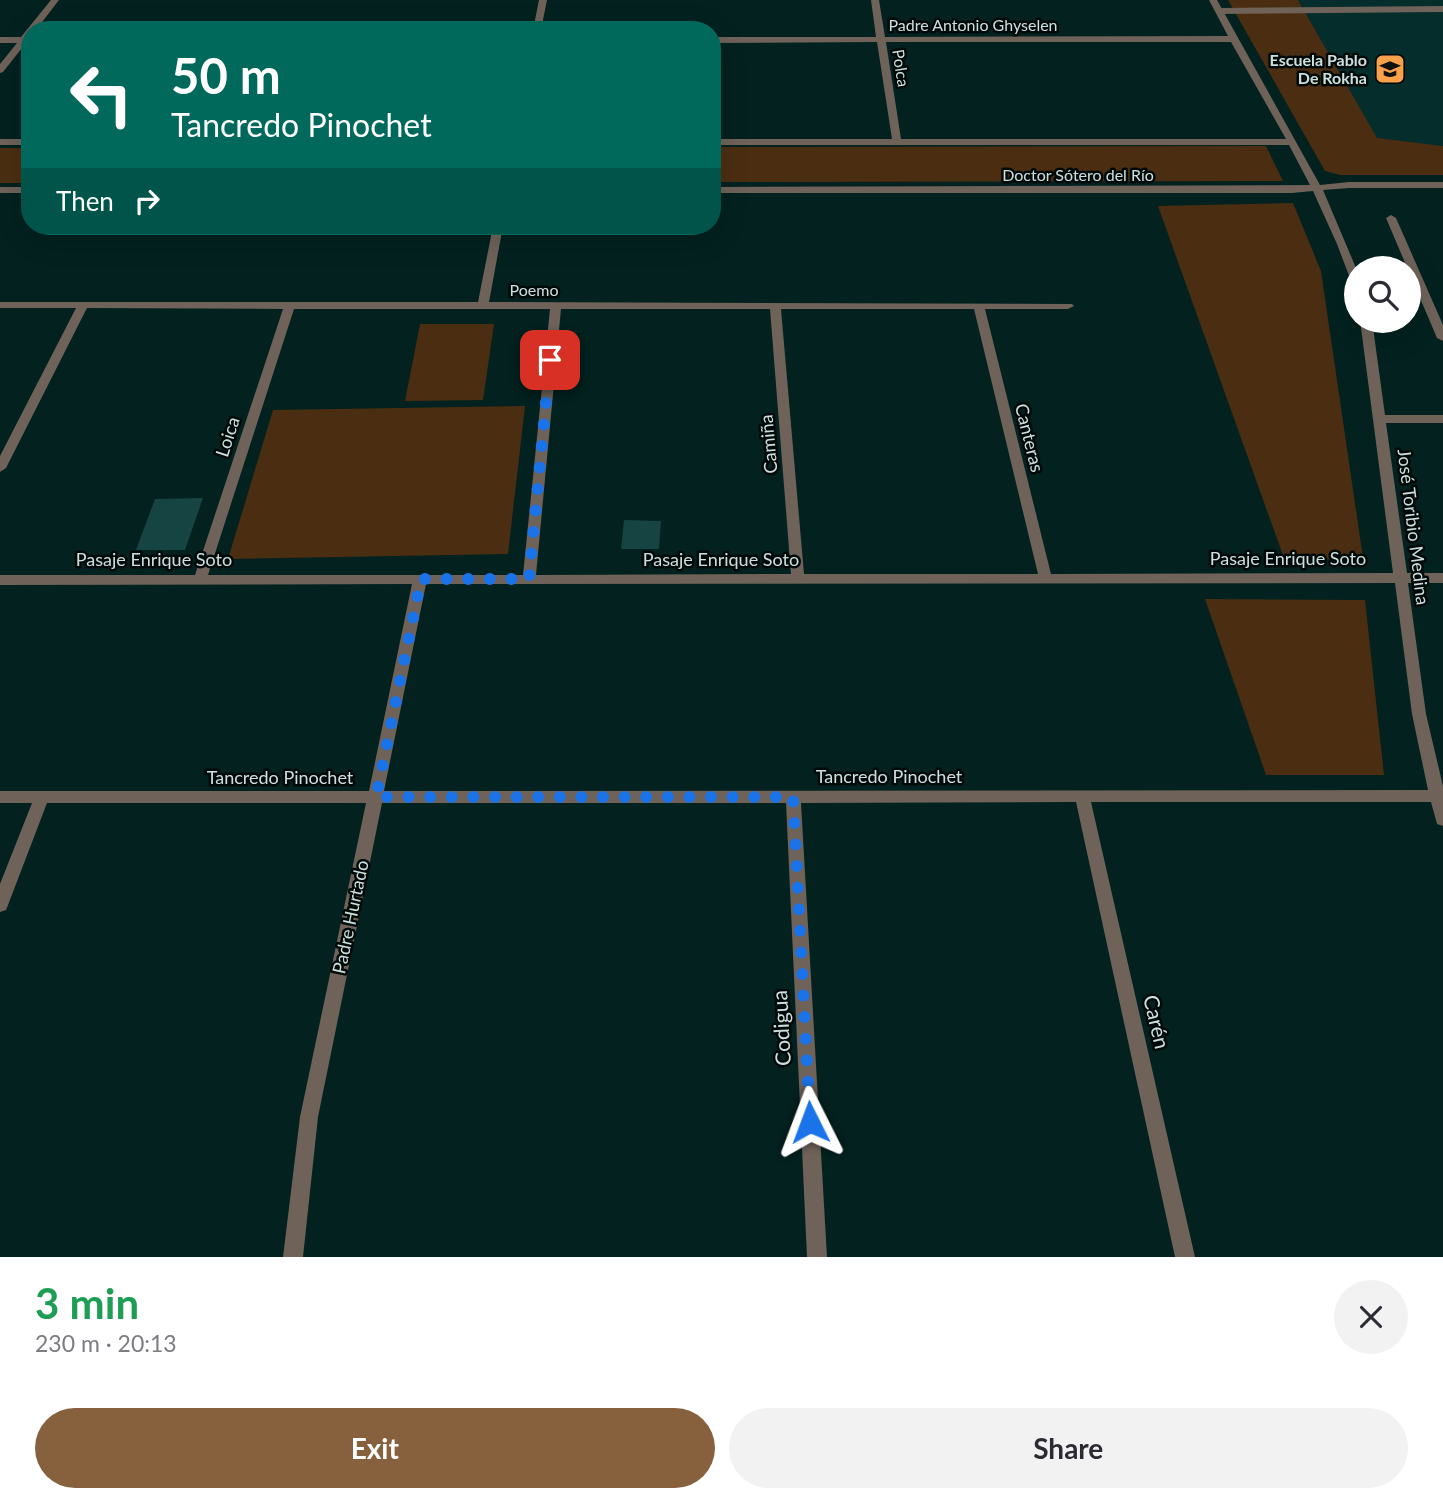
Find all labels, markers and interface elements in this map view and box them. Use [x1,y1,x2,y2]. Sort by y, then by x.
street label: Padre Antonio Ghyselen [888,15,1058,34]
text: 50 m [171,46,281,104]
street label: Polca [889,48,914,88]
icon: left [56,49,147,140]
place label: Escuela Pablo De Rokha [1270,50,1367,87]
school or university icon: Escuela Pablo De Rokha [1373,52,1407,86]
text: Tancredo Pinochet [171,105,432,144]
street label: Doctor Sótero del Río [1002,165,1154,184]
icon: right [128,182,166,220]
text: Then [56,185,114,217]
map controls [1344,256,1421,333]
button: search [1344,256,1421,333]
street label: Poemo [510,280,558,299]
pin [520,330,580,390]
icon: arrive [531,341,569,379]
street label: Canteras [1011,401,1049,475]
street label: Loica [210,414,244,459]
street label: Camiña [754,414,782,474]
street label: José Toribio Medina [1394,448,1434,606]
street label: Pasaje Enrique Soto [1210,547,1366,569]
street label: Pasaje Enrique Soto [76,548,232,570]
street label: Pasaje Enrique Soto [643,548,799,570]
street label: Tancredo Pinochet [816,765,963,787]
street label: Tancredo Pinochet [207,766,354,788]
street label: Padre Hurtado [327,858,373,976]
street label: Codigua [766,990,795,1066]
street label: Carén [1139,992,1176,1051]
position arrow [773,1085,847,1159]
text: 3 min [35,1278,139,1328]
button: close [1334,1280,1408,1354]
text: 230 m · 20:13 [35,1329,177,1357]
button: Exit [35,1408,715,1488]
button: Share [729,1408,1408,1488]

